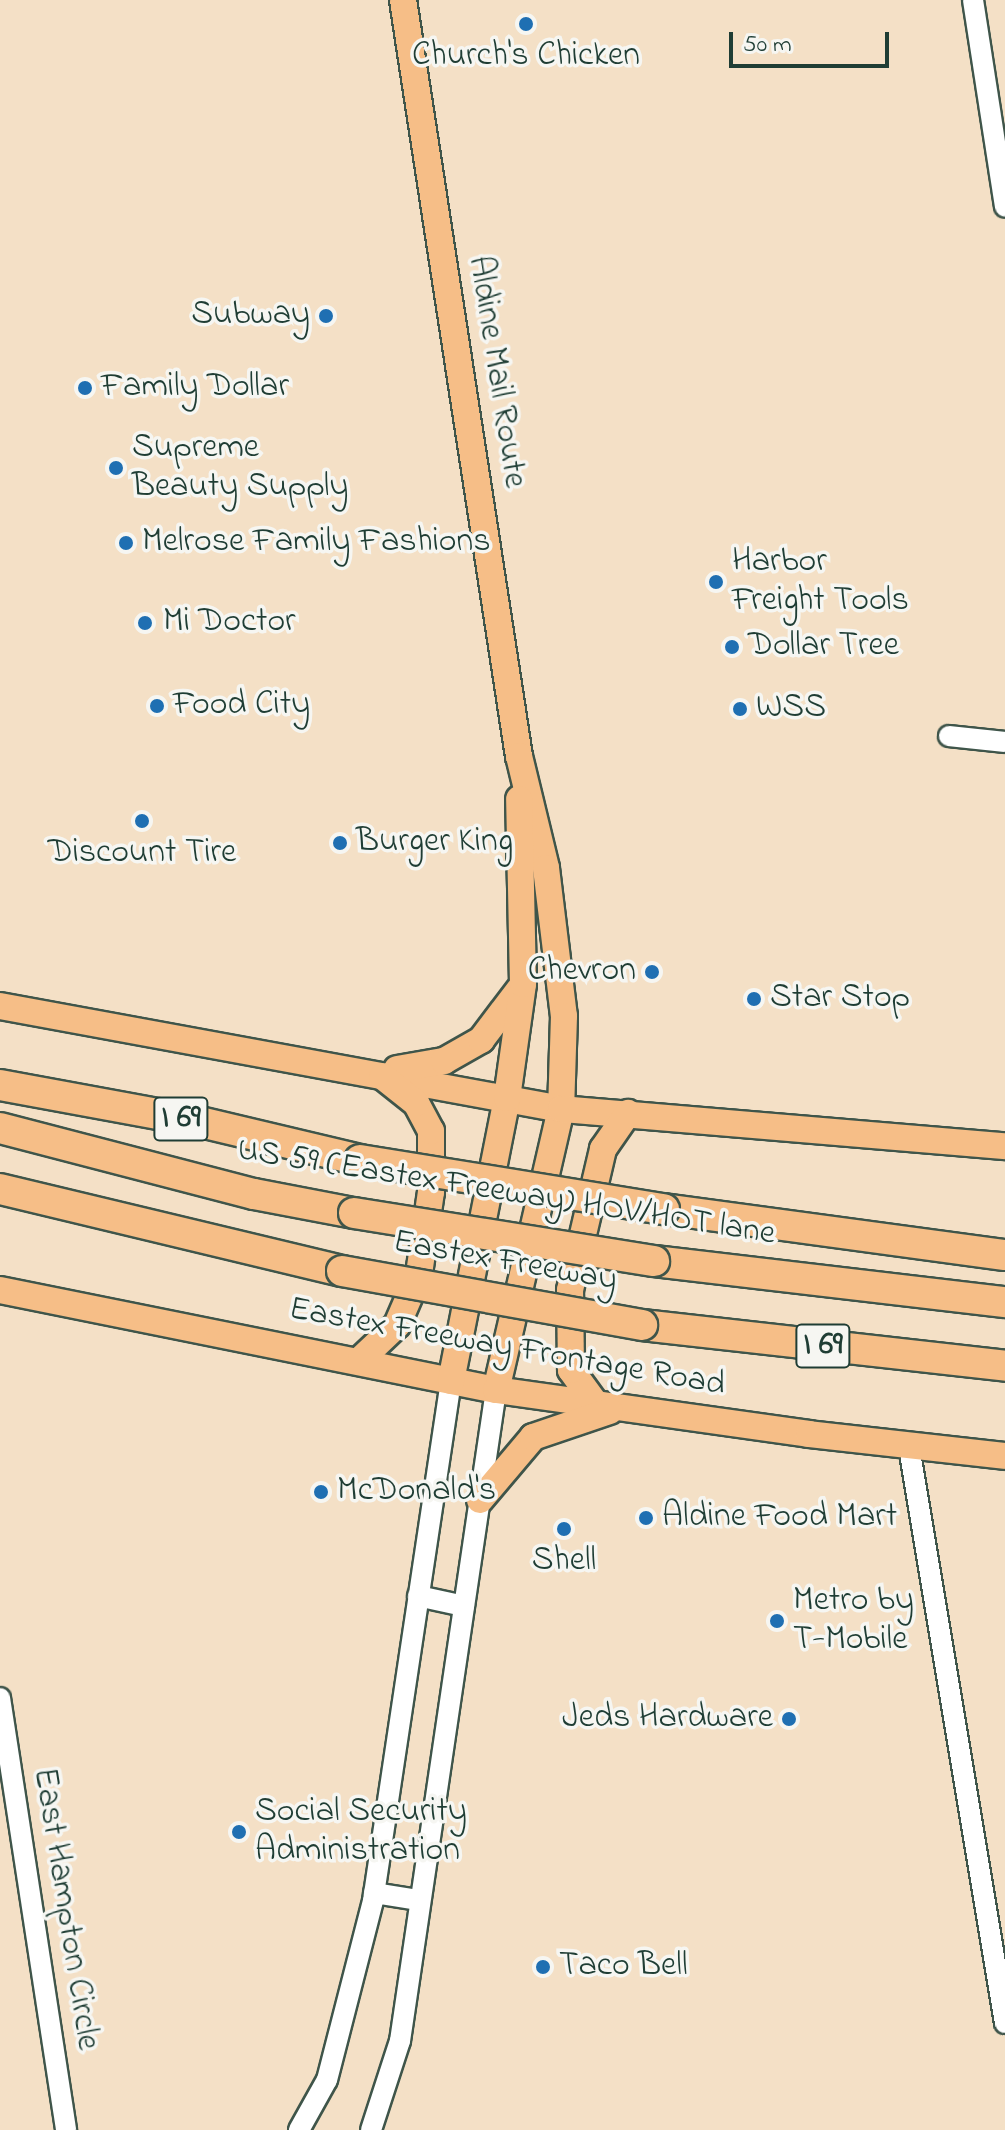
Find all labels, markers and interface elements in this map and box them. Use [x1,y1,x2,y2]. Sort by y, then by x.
marker: Church's Chicken [517,15,535,33]
scale bar [733,16,893,66]
text: 50 m [743,28,792,63]
place label: Church's Chicken [412,37,640,77]
street label: Aldine Mail Route [458,253,534,491]
place label: Subway [191,296,310,336]
marker: Subway [317,307,335,325]
place label: Family Dollar [101,368,289,408]
marker: Family Dollar [76,379,94,397]
place label: Supreme Beauty Supply [132,428,348,508]
marker: Supreme Beauty Supply [107,459,125,477]
place label: Melrose Family Fashions [142,523,491,563]
marker: Melrose Family Fashions [117,534,135,552]
place label: Harbor Freight Tools [732,542,909,622]
marker: Harbor Freight Tools [707,573,725,591]
place label: Mi Doctor [163,603,296,643]
marker: Mi Doctor [134,612,156,634]
place label: Dollar Tree [748,627,899,667]
marker: Dollar Tree [723,638,741,656]
place label: Food City [173,686,310,726]
place label: WSS [756,689,826,729]
marker: Food City [148,697,166,715]
marker: WSS [731,700,749,718]
marker: Discount Tire [133,812,151,830]
place label: Burger King [356,823,513,863]
place label: Discount Tire [48,834,236,874]
marker: Burger King [331,834,349,852]
place label: Chevron [528,952,636,992]
marker: Chevron [643,963,661,981]
place label: Star Stop [770,979,910,1019]
marker: Star Stop [745,990,763,1008]
road number: I 69 [153,1091,209,1147]
street label: US 59 (Eastex Freeway) HOV/HOT lane [234,1130,778,1256]
street label: Eastex Freeway [390,1222,620,1302]
street label: Eastex Freeway Frontage Road [286,1290,728,1406]
road number: I 69 [795,1318,851,1374]
place label: McDonald's [337,1472,496,1512]
marker: McDonald's [312,1483,330,1501]
place label: Aldine Food Mart [662,1498,897,1538]
marker: Aldine Food Mart [637,1509,655,1527]
marker: Shell [555,1520,573,1538]
place label: Shell [532,1542,596,1582]
place label: Metro by T-Mobile [793,1581,914,1660]
marker: Metro by T-Mobile [768,1612,786,1630]
place label: Jeds Hardware [562,1699,773,1739]
marker: Jeds Hardware [780,1710,798,1728]
street label: East Hampton Circle [23,1765,107,2053]
place label: Social Security Administration [255,1792,467,1872]
marker: Social Security Administration [230,1823,248,1841]
place label: Taco Bell [559,1947,688,1987]
marker: Taco Bell [534,1958,552,1976]

